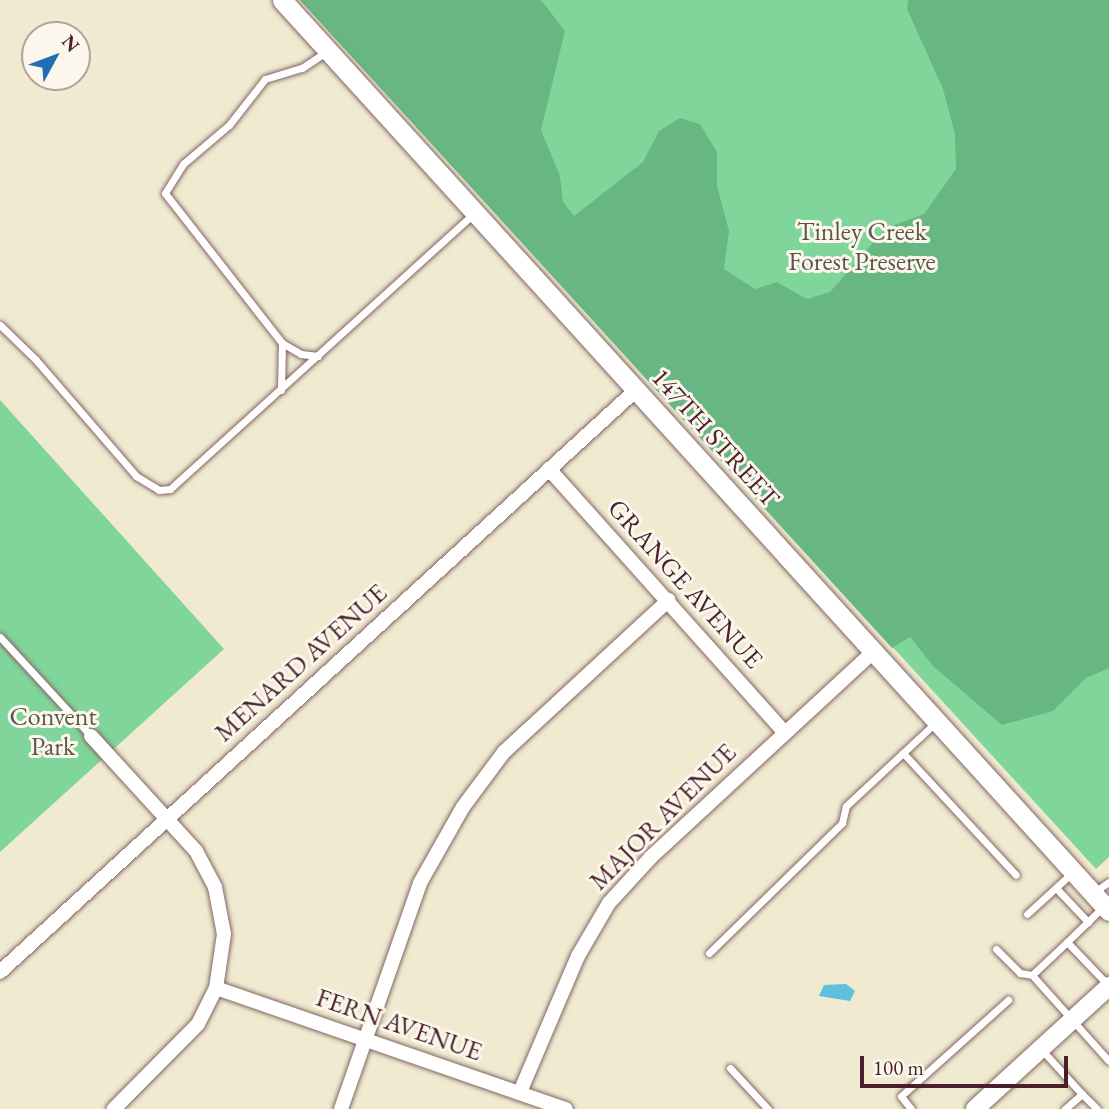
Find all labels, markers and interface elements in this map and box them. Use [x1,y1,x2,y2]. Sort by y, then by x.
north arrow [21,21,91,91]
text: N [56,29,85,57]
park label: Tinley Creek Forest Preserve [788,216,936,278]
street label: 147TH STREET [645,362,785,514]
street label: GRANGE AVENUE [601,493,769,675]
street label: MENARD AVENUE [208,577,394,749]
park label: Convent Park [9,701,97,762]
street label: MAJOR AVENUE [583,737,743,897]
street label: FERN AVENUE [312,982,486,1068]
scale bar [864,1042,1072,1086]
text: 100 m [873,1054,924,1081]

